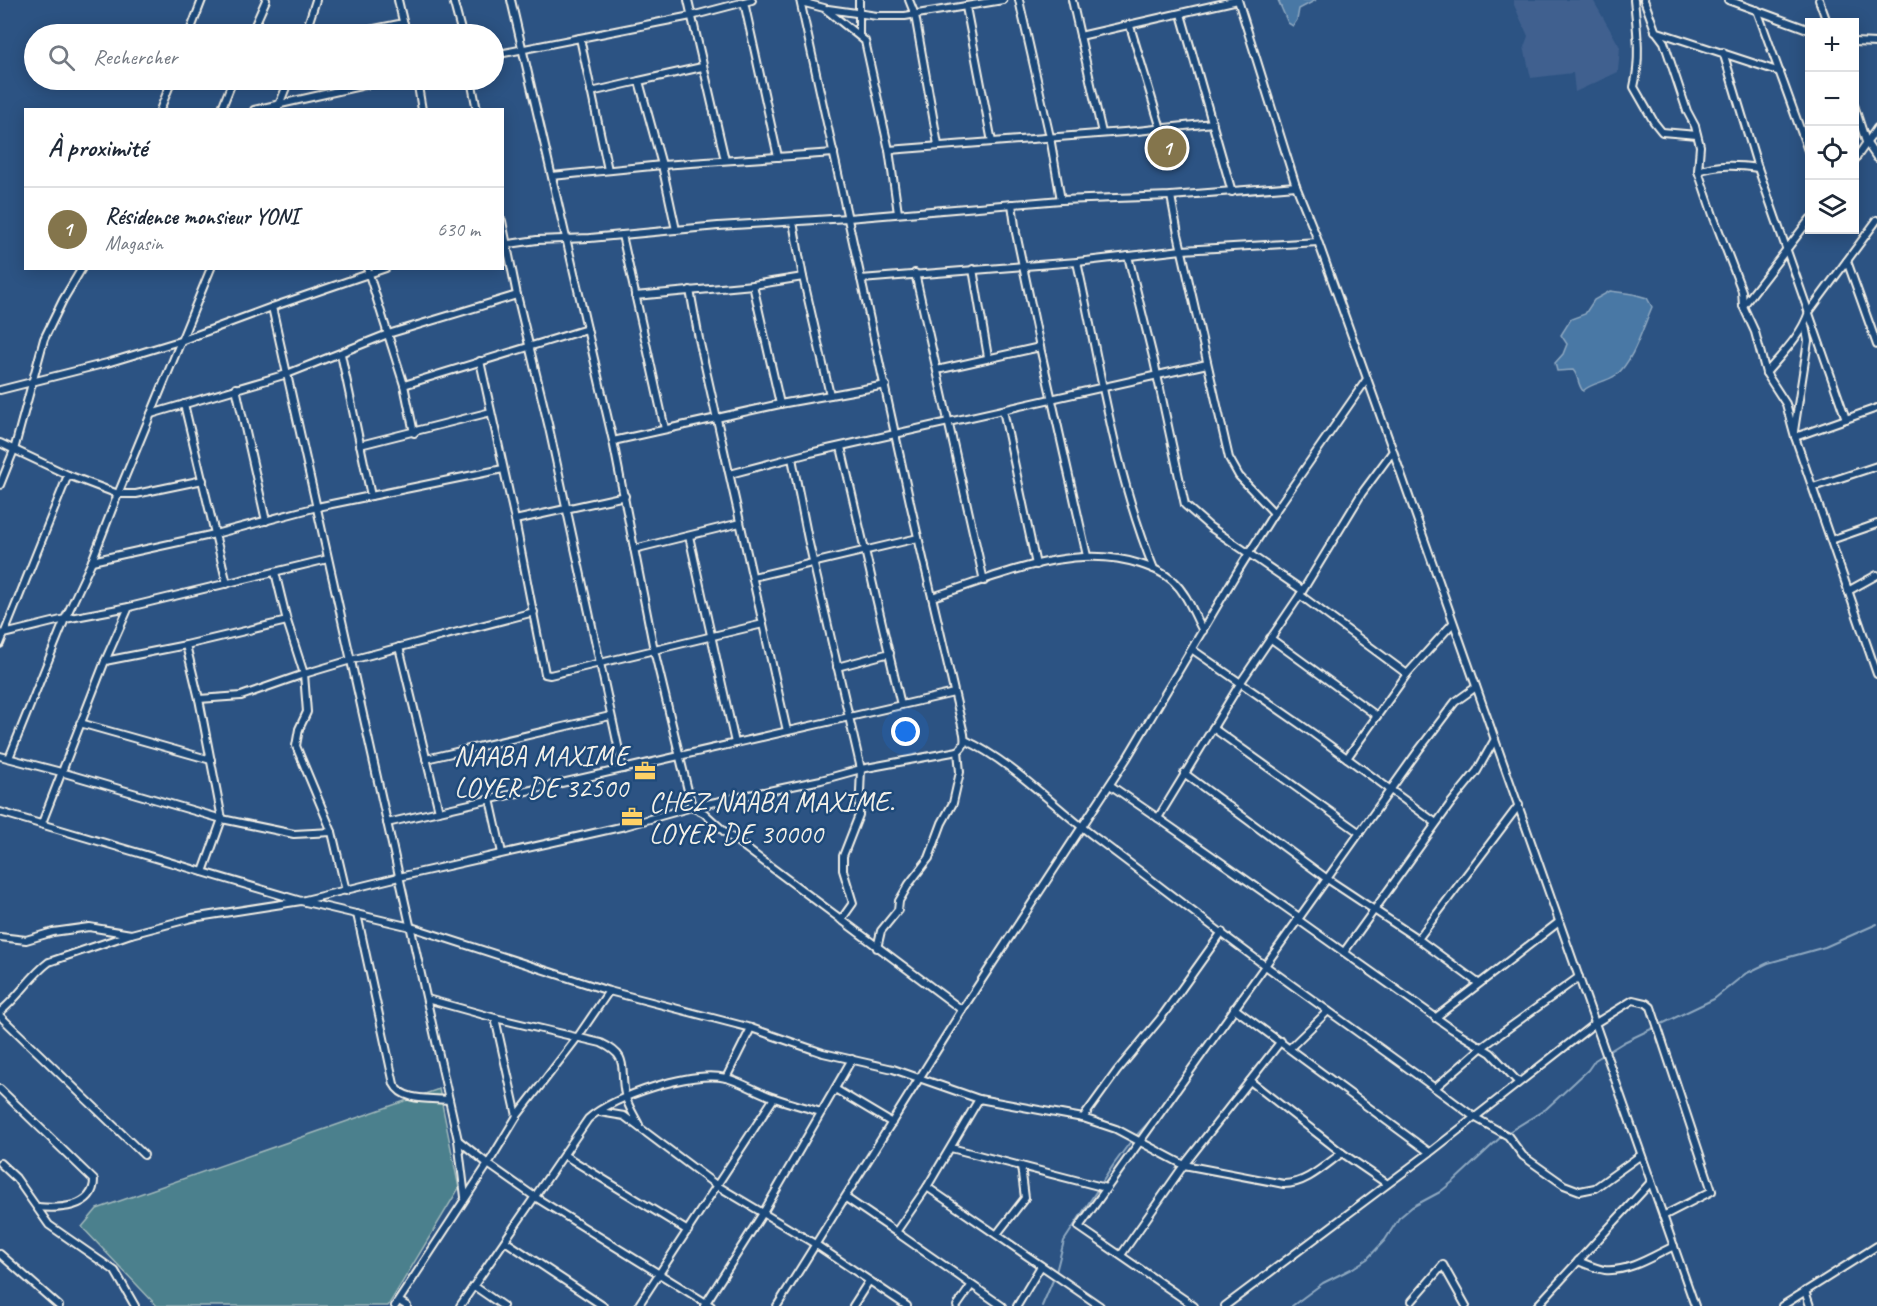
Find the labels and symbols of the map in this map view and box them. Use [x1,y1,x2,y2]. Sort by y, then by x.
pin: 1 [1148,126,1186,170]
your location [891,717,920,746]
place label: NAABA MAXIME LOYER DE 32500 [453,738,632,805]
office icon: NAABA MAXIME LOYER DE 32500 [633,759,657,783]
place label: CHEZ NAABA MAXIME. LOYER DE 30000 [649,784,895,851]
office icon: CHEZ NAABA MAXIME. LOYER DE 30000 [620,805,644,829]

